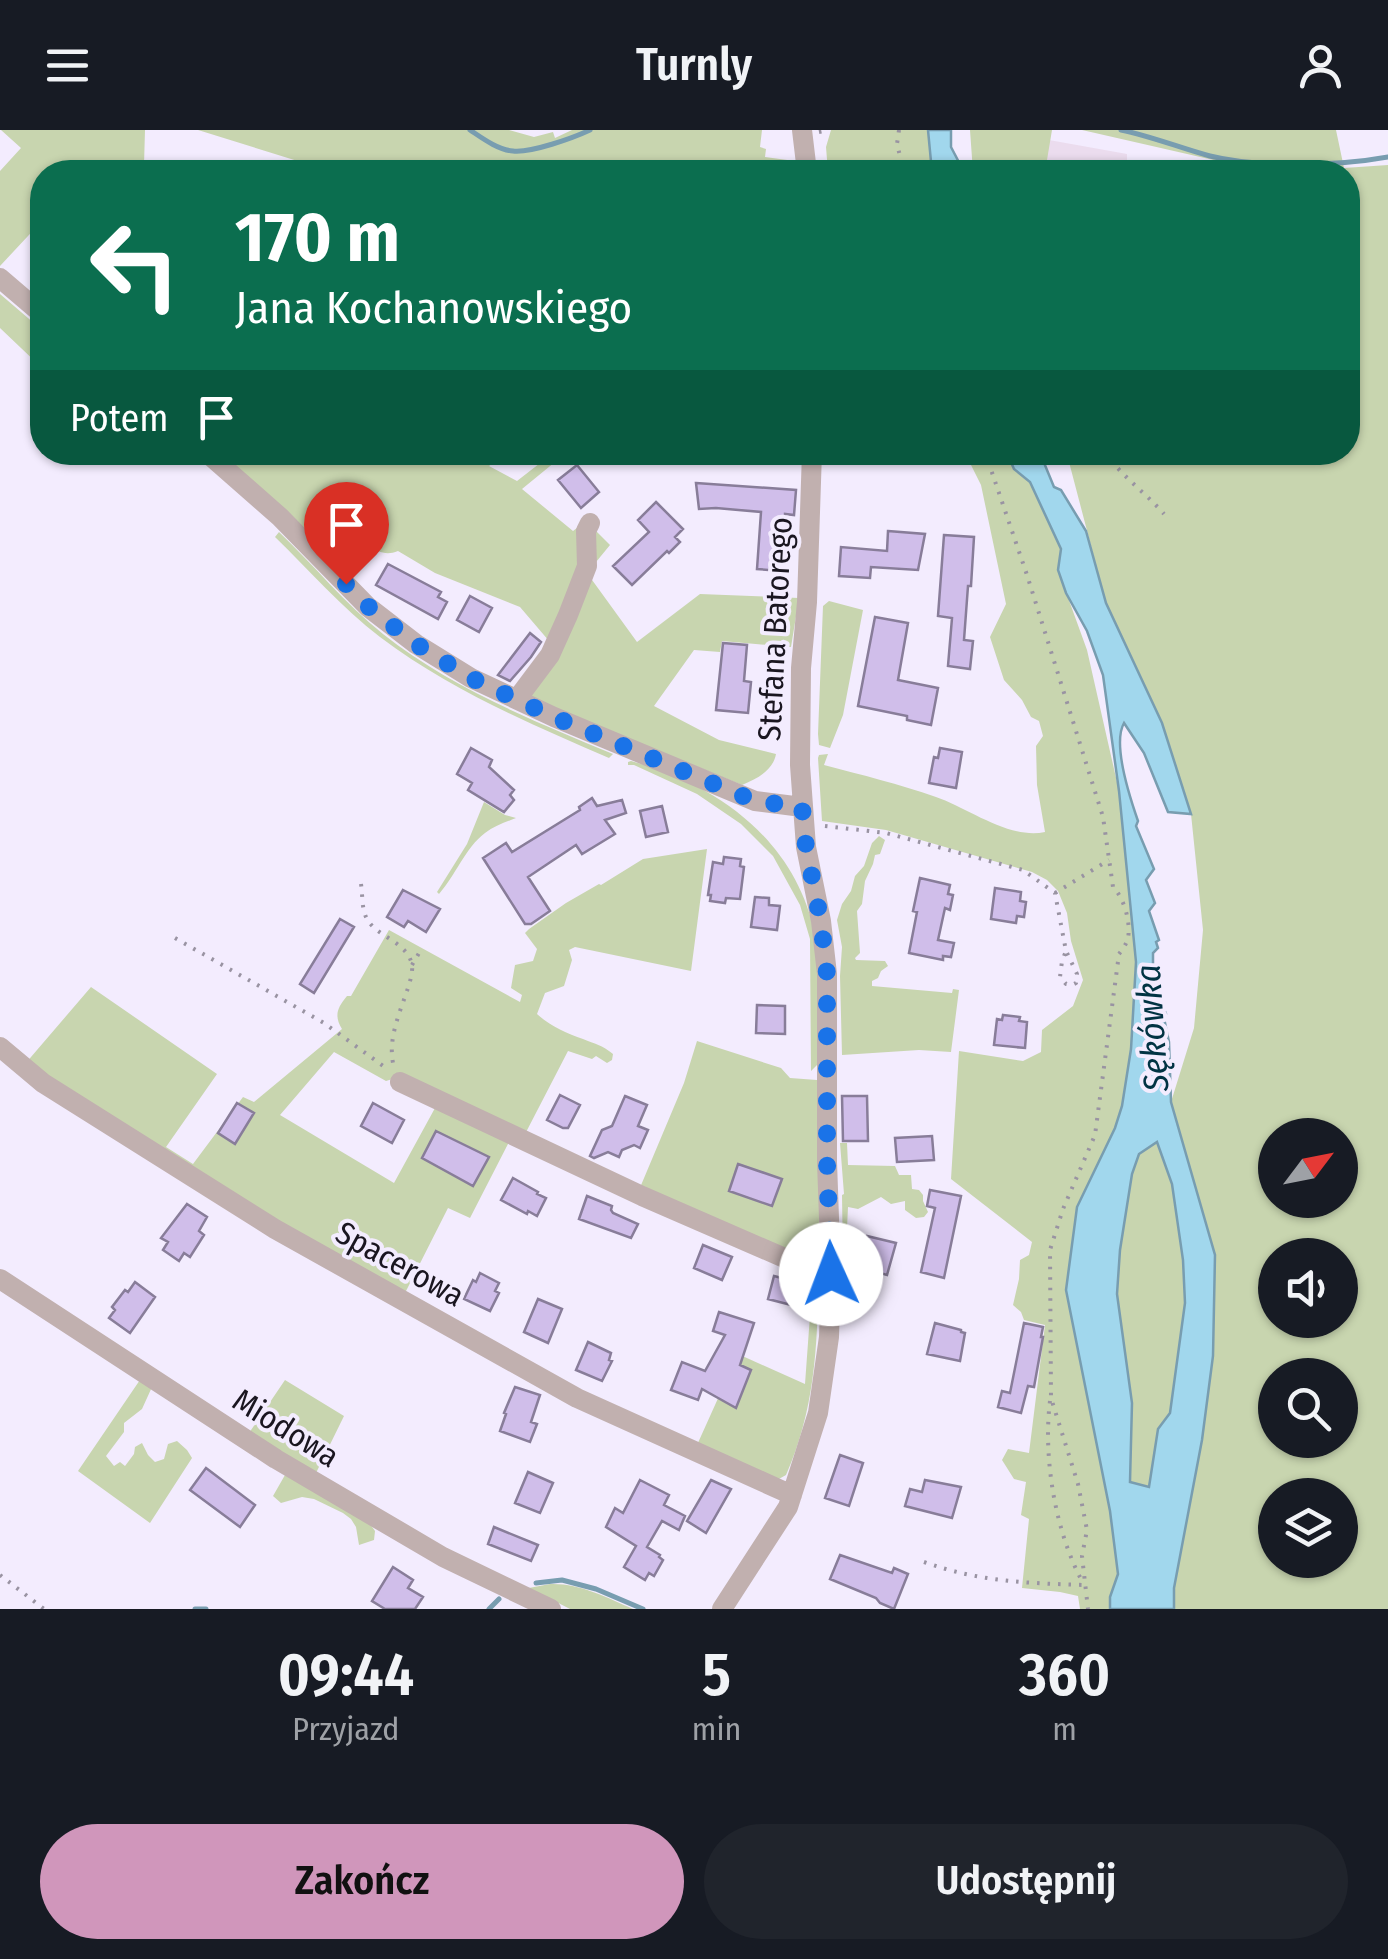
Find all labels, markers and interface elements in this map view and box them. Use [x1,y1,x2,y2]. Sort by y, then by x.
icon: menu [40,38,95,93]
text: Turnly [636,38,752,92]
icon: person [1293,38,1348,93]
text: 170 m [235,196,400,280]
icon: left [70,200,200,330]
text: Jana Kochanowskiego [235,281,632,335]
icon: arrive [189,390,244,445]
text: Potem [70,395,169,441]
pin [304,482,389,585]
icon: arrive [319,497,374,552]
street label: Stefana Batorego [750,516,800,742]
water label: Sękówka [1127,963,1177,1094]
north arrow [1258,1118,1358,1218]
map controls [1258,1118,1358,1578]
street label: Spacerowa [329,1213,471,1315]
position arrow [779,1222,883,1326]
button: sound [1258,1238,1358,1338]
button: search [1258,1358,1358,1458]
street label: Miodowa [226,1381,346,1475]
button: layers [1258,1478,1358,1578]
text: 09:44 [278,1639,414,1711]
text: 5 [702,1639,731,1711]
text: 360 [1019,1639,1110,1711]
text: Przyjazd [292,1710,399,1748]
text: min [692,1710,741,1748]
text: m [1052,1710,1077,1748]
button: Zakończ [40,1824,684,1939]
button: Udostępnij [704,1824,1348,1939]

